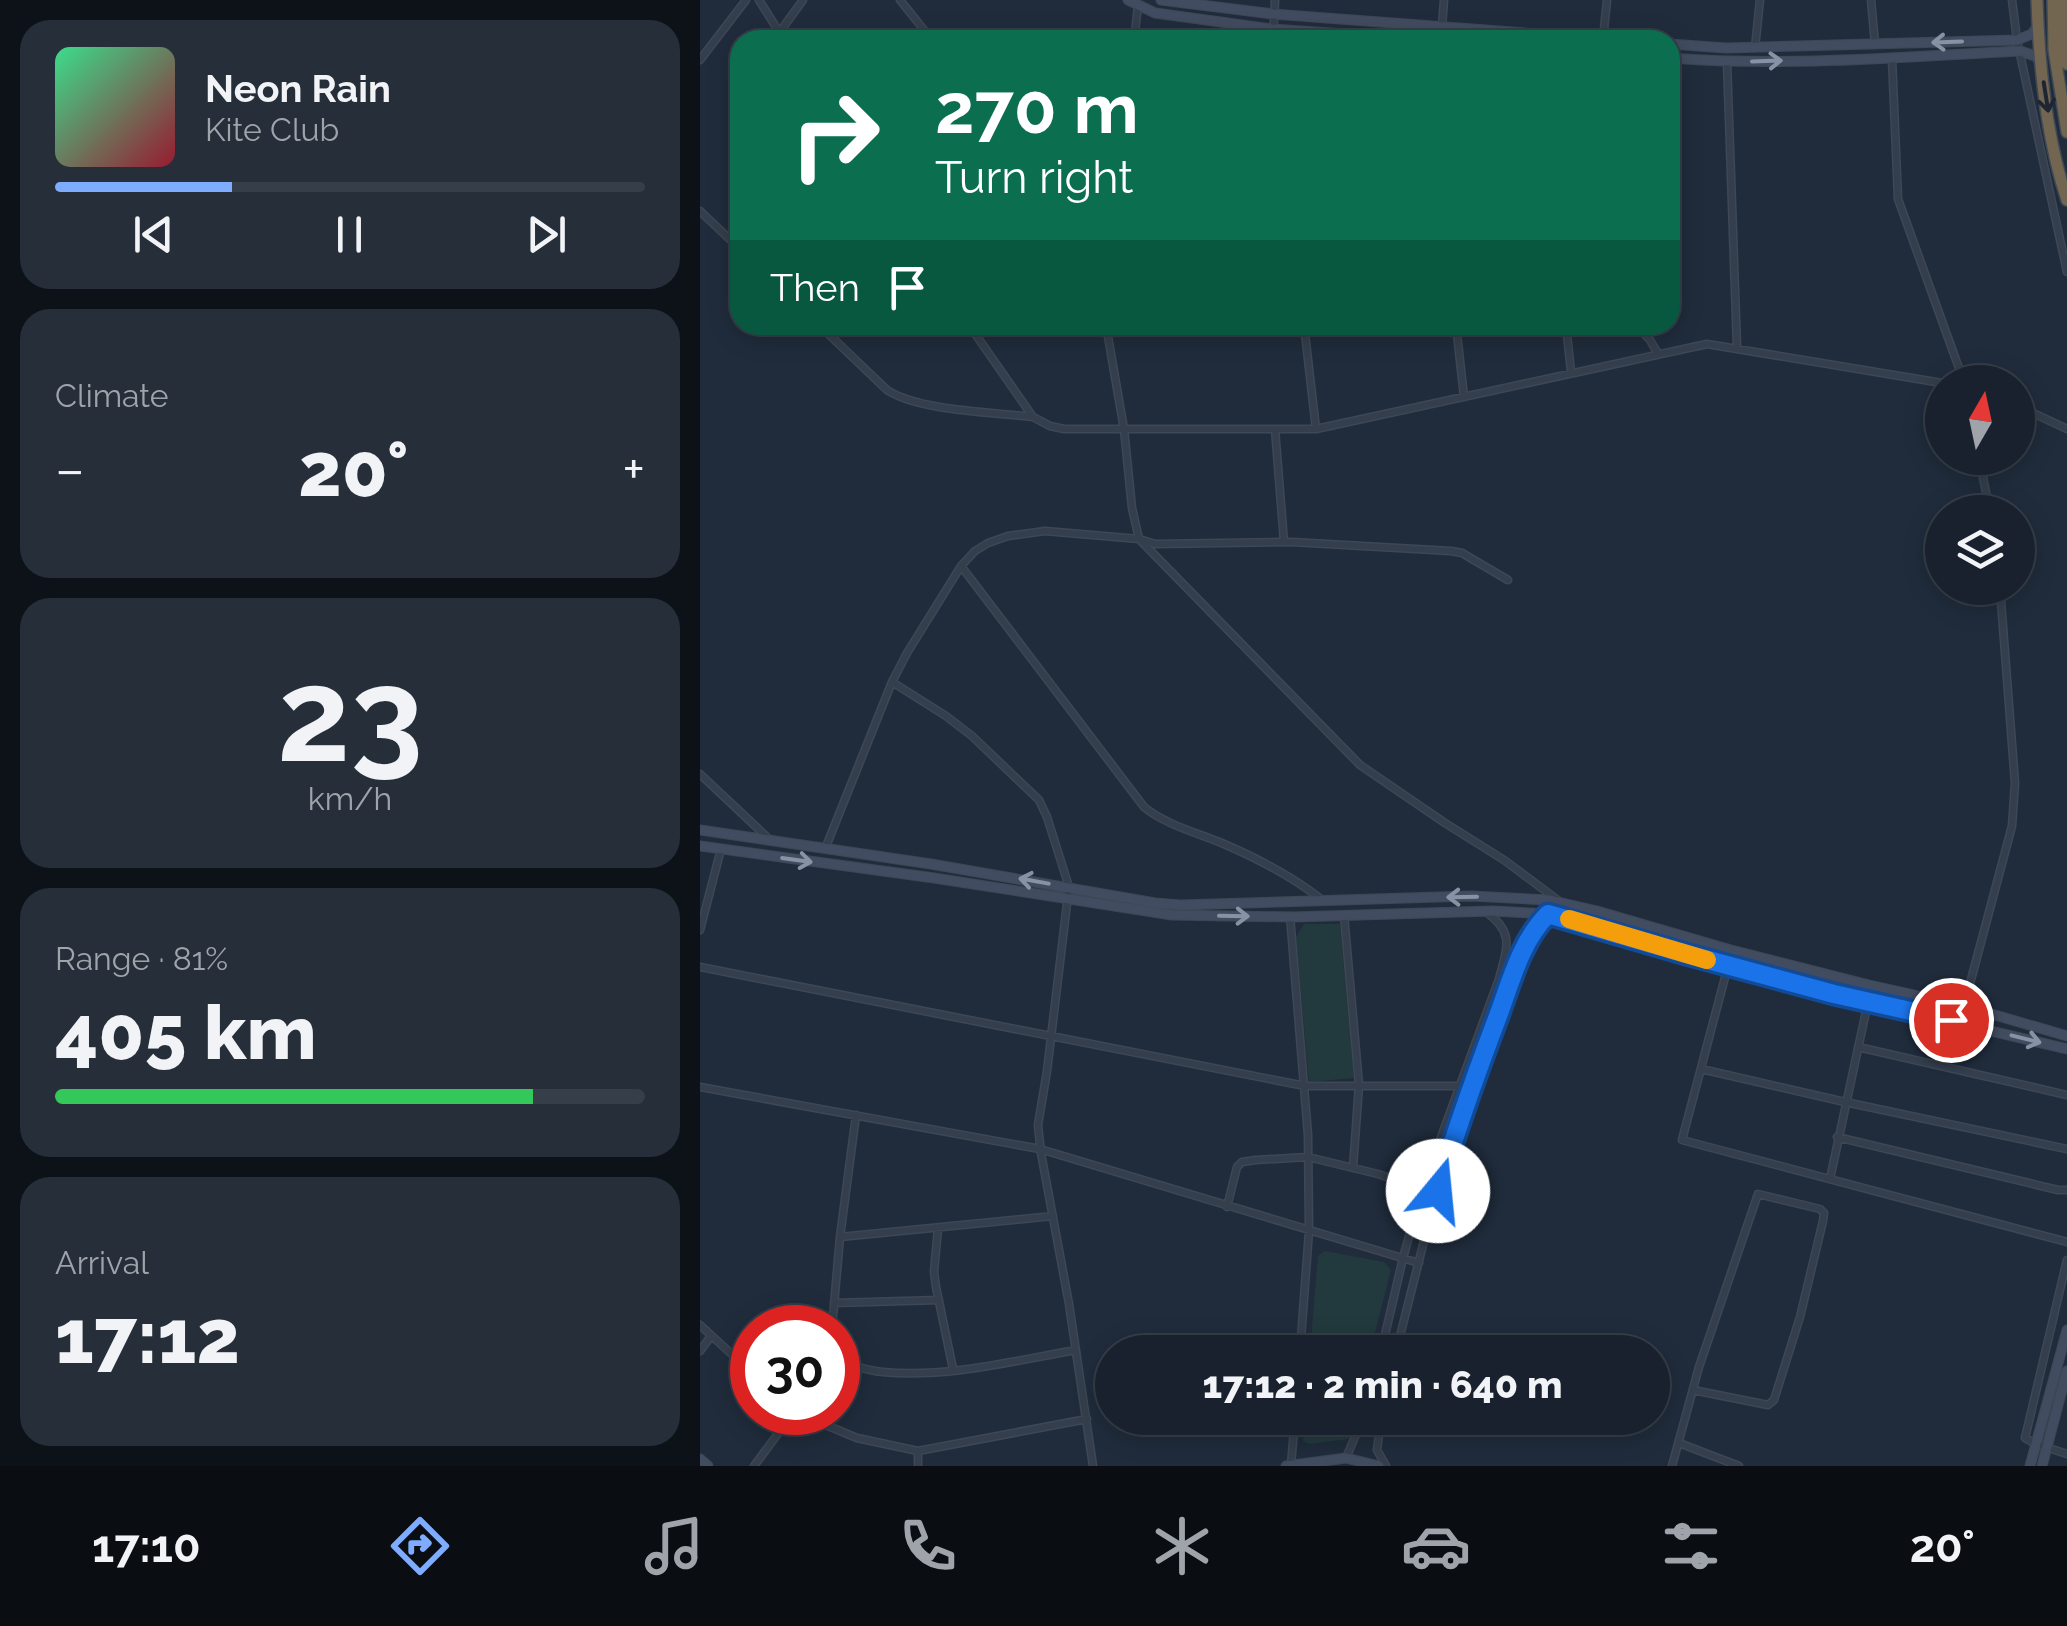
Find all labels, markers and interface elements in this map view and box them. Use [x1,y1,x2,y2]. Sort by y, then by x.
one-way arrow [1931,32,1963,51]
one-way arrow [1751,52,1783,71]
text: Neon Rain [205,66,391,111]
text: 270 m [935,67,1139,149]
icon: right [770,70,900,200]
one-way arrow [2037,80,2055,113]
text: Kite Club [205,111,339,148]
text: Turn right [935,151,1133,204]
icon: previous [126,207,181,262]
icon: pause [322,207,377,262]
icon: next [519,207,574,262]
icon: arrive [880,260,935,315]
text: Then [770,265,860,310]
north arrow [1925,365,2035,475]
map controls [1925,365,2035,605]
text: Climate [55,377,169,414]
text: 20° [298,425,409,514]
text: − [55,437,85,502]
text: + [622,437,645,502]
button: layers [1925,495,2035,605]
text: 23 [277,639,423,791]
text: km/h [308,780,392,817]
one-way arrow [780,851,812,869]
one-way arrow [1018,871,1051,890]
one-way arrow [1446,887,1479,906]
one-way arrow [1216,906,1249,926]
text: Range · 81% [55,940,228,977]
pin [1909,978,1994,1063]
text: 405 km [55,988,317,1077]
icon: arrive [1924,993,1979,1048]
one-way arrow [2009,1031,2041,1049]
position arrow [1386,1139,1490,1243]
text: Arrival [55,1244,149,1281]
text: 17:12 [55,1292,240,1381]
speed limit sign: 30 [730,1305,860,1435]
text: 17:12 · 2 min · 640 m [1202,1362,1563,1407]
icon: directions [385,1511,455,1581]
icon: music [639,1511,709,1581]
icon: phone [893,1511,963,1581]
icon: climate [1147,1511,1217,1581]
icon: car [1401,1511,1471,1581]
icon: filters [1656,1511,1726,1581]
text: 17:10 [92,1520,201,1573]
text: 20° [1910,1520,1975,1573]

